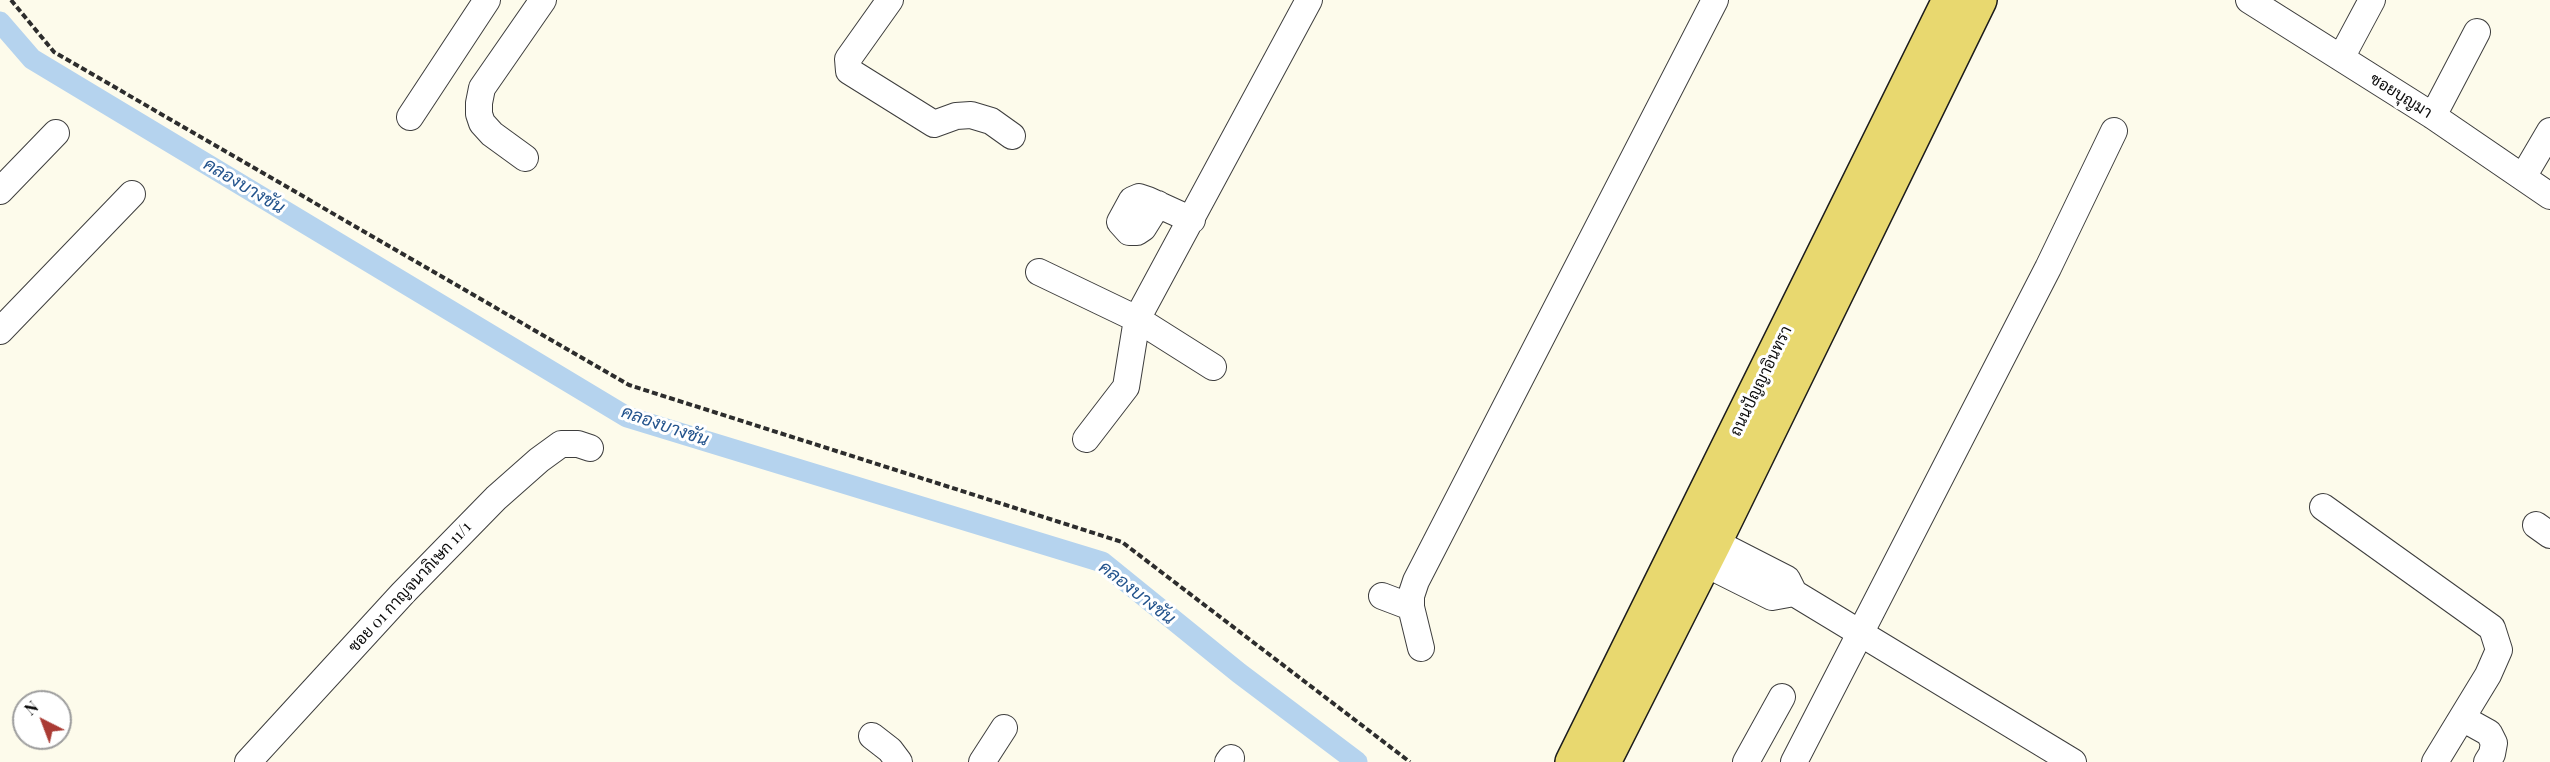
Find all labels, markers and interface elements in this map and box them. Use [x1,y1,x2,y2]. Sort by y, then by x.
street label: ซอยบุญมา [2366,69,2436,123]
water label: คลองบางชัน [199,153,289,219]
street label: ถนนปัญญาอินทรา [1726,323,1796,439]
water label: คลองบางชัน [619,401,711,451]
street label: ซอย 01 กาญจนาภิเษก 11/1 [344,518,476,656]
water label: คลองบางชัน [1095,557,1179,629]
north arrow [12,690,72,750]
text: N [20,696,42,719]

